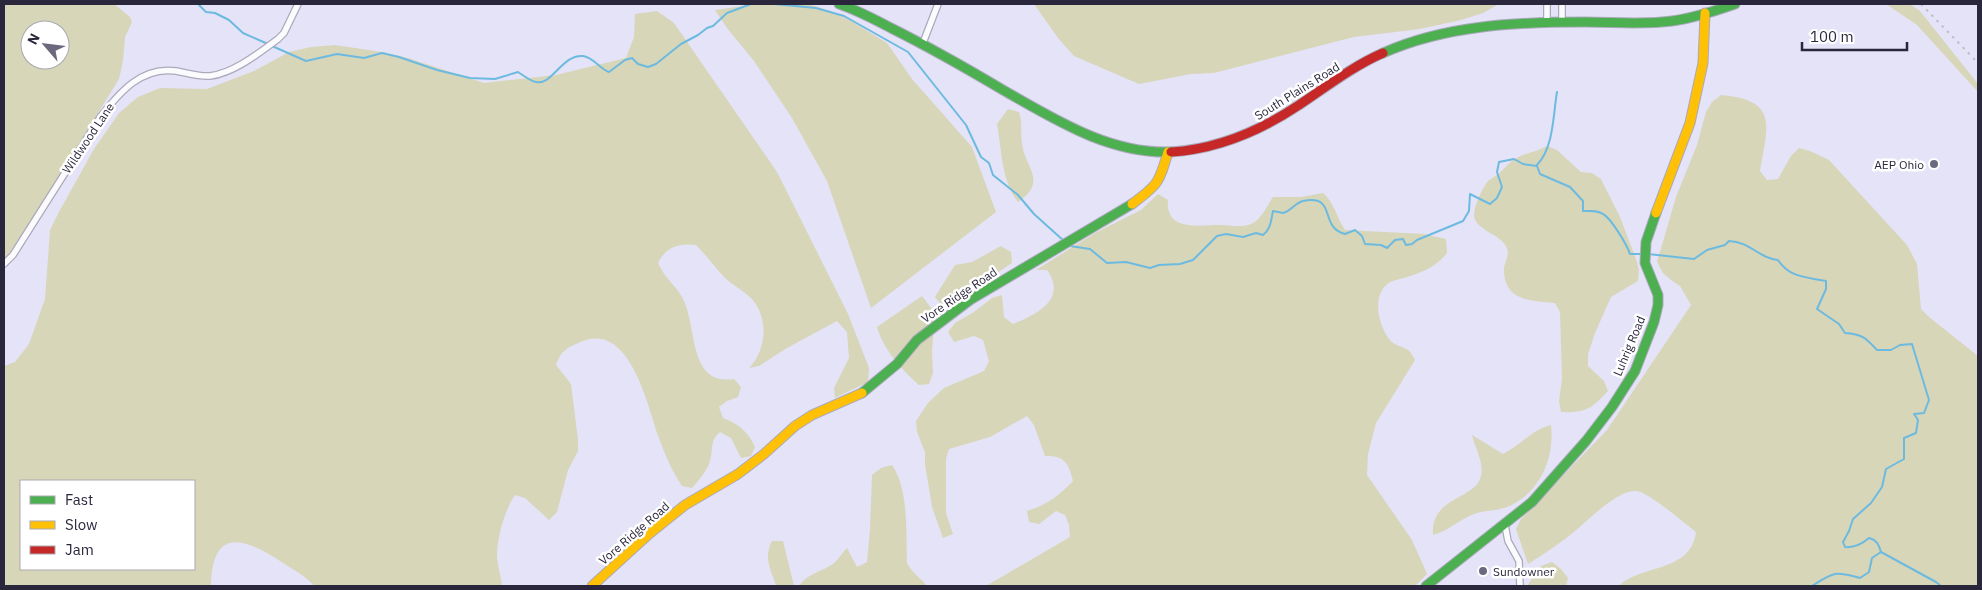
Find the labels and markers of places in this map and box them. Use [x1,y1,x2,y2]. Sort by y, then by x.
place label: AEP Ohio [1874,157,1924,172]
marker: AEP Ohio [1928,158,1940,170]
place label: Sundowner [1493,564,1555,579]
marker: Sundowner [1477,565,1489,577]

